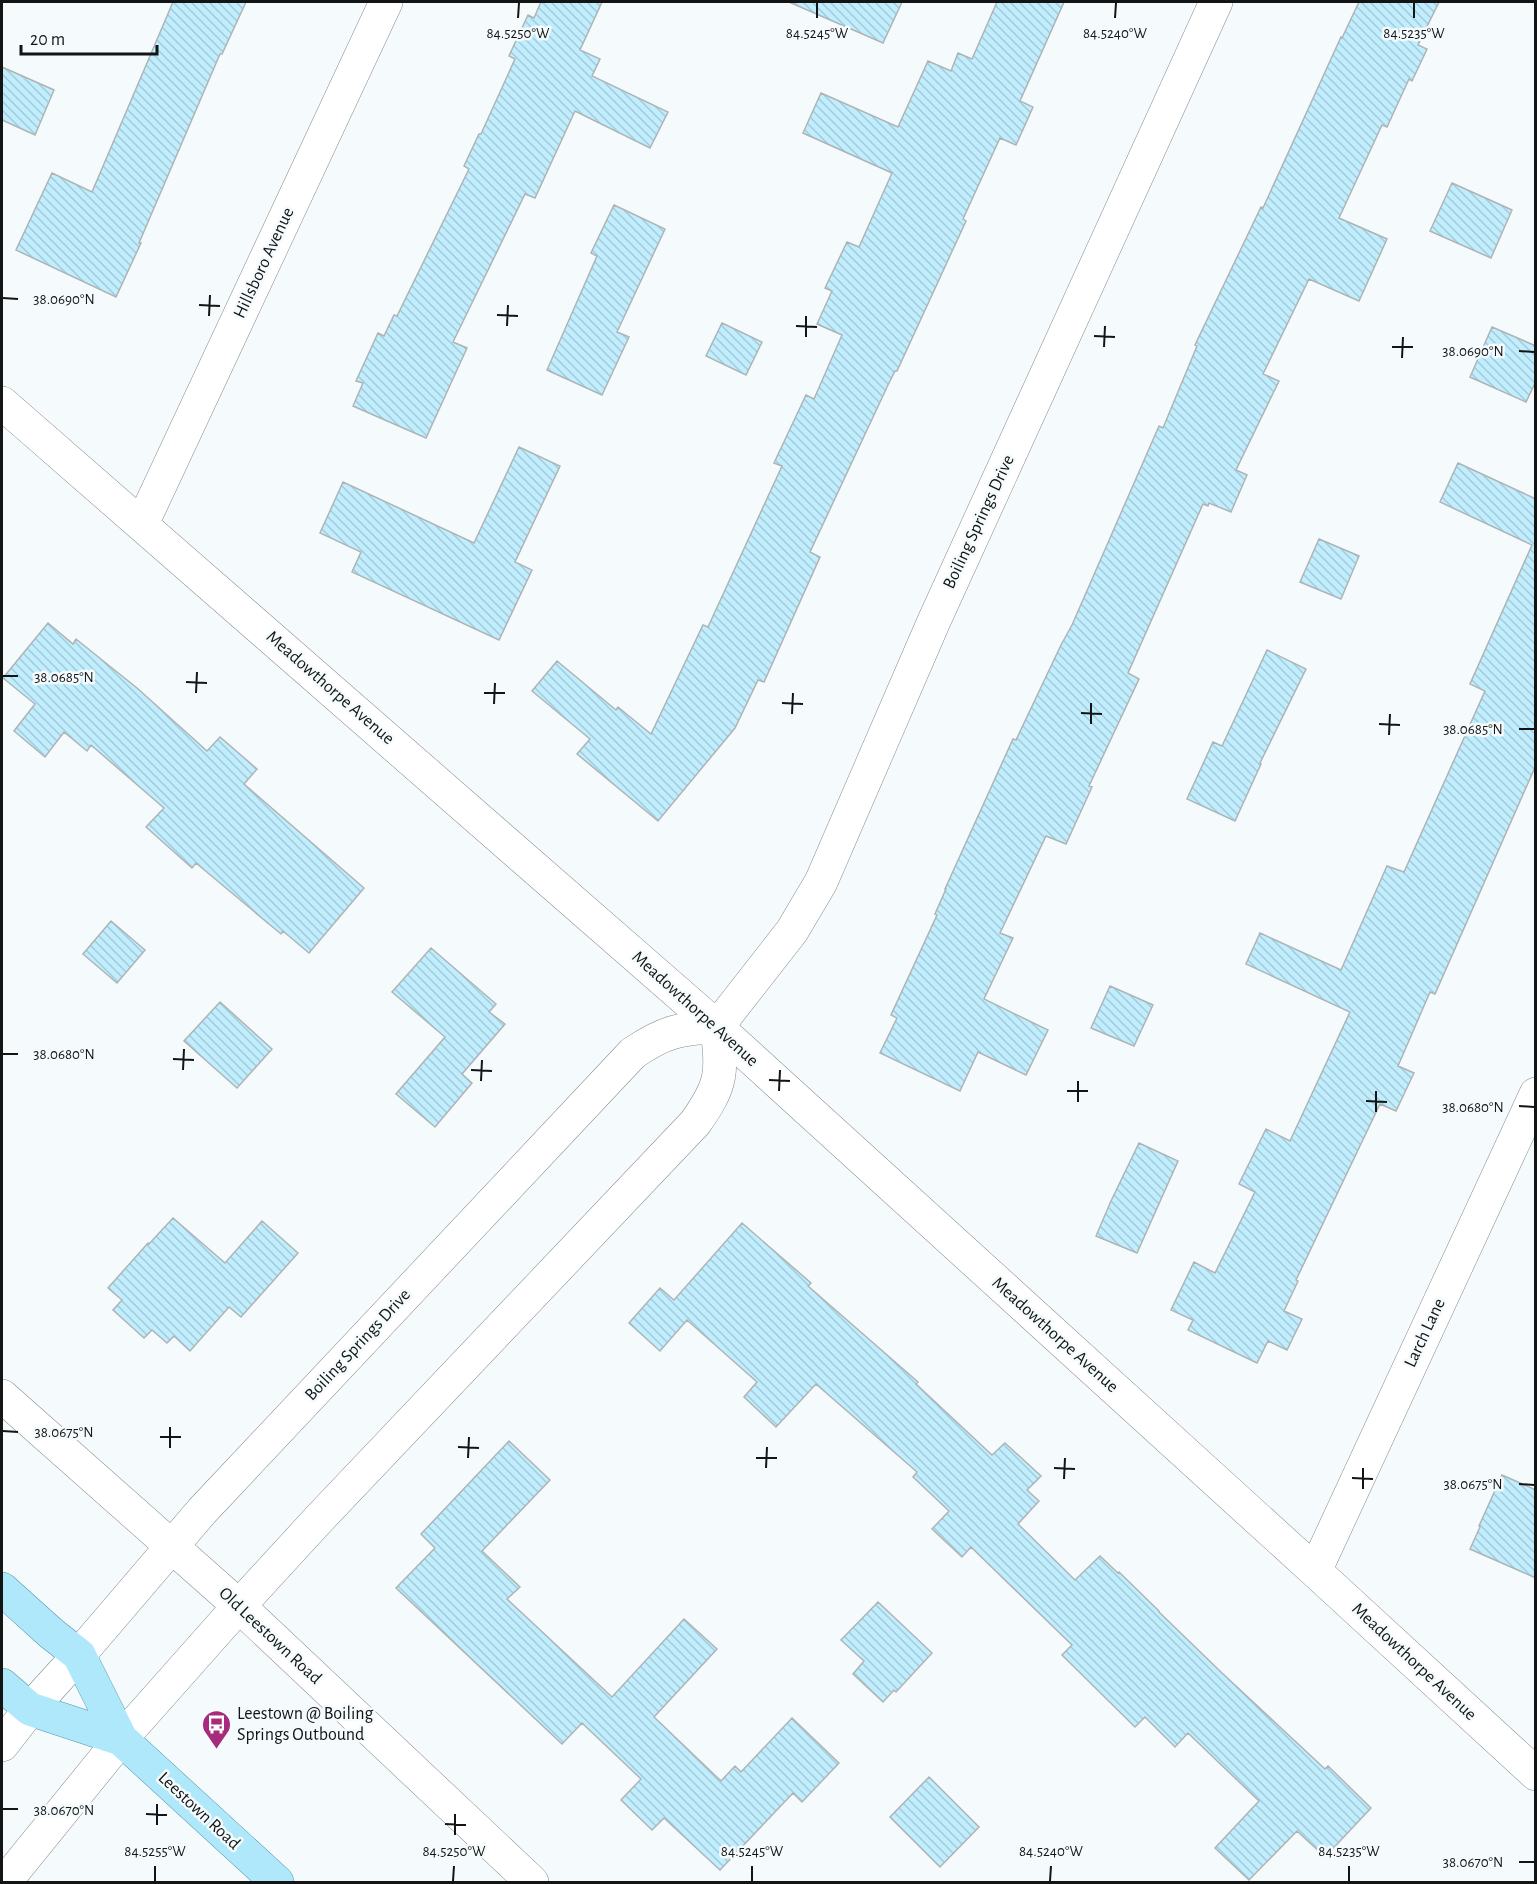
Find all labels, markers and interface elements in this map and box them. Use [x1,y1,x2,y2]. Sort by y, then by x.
scale bar [21,18,158,56]
text: 84.5250°W [486,26,550,41]
text: 84.5245°W [786,26,849,41]
text: 84.5240°W [1083,26,1148,41]
text: 84.5235°W [1383,26,1445,41]
text: 20 m [30,31,65,49]
street label: Hillsboro Avenue [230,205,298,321]
text: 38.0690°N [33,292,95,307]
text: 38.0690°N [1442,344,1504,359]
street label: Boiling Springs Drive [940,452,1018,592]
street label: Meadowthorpe Avenue [263,628,397,748]
text: 38.0685°N [34,670,94,685]
text: 38.0685°N [1443,722,1503,737]
street label: Meadowthorpe Avenue [628,948,762,1070]
text: 38.0680°N [33,1047,95,1062]
text: 38.0680°N [1442,1100,1504,1115]
street label: Meadowthorpe Avenue [988,1274,1122,1396]
street label: Boiling Springs Drive [302,1286,414,1404]
street label: Larch Lane [1401,1296,1449,1370]
text: 38.0675°N [35,1425,93,1440]
text: 38.0675°N [1444,1477,1502,1492]
street label: Old Leestown Road [215,1584,325,1688]
street label: Meadowthorpe Avenue [1348,1600,1480,1724]
place label: Leestown @ Boiling Springs Outbound [237,1705,374,1744]
bus stop icon: Leestown @ Boiling Springs Outbound [200,1708,232,1750]
street label: Leestown Road [155,1769,243,1853]
text: 38.0670°N [34,1803,94,1818]
text: 84.5255°W [124,1844,186,1859]
text: 84.5250°W [422,1844,486,1859]
text: 84.5245°W [721,1844,784,1859]
text: 84.5240°W [1019,1844,1084,1859]
text: 84.5235°W [1318,1844,1380,1859]
text: 38.0670°N [1443,1855,1503,1870]

